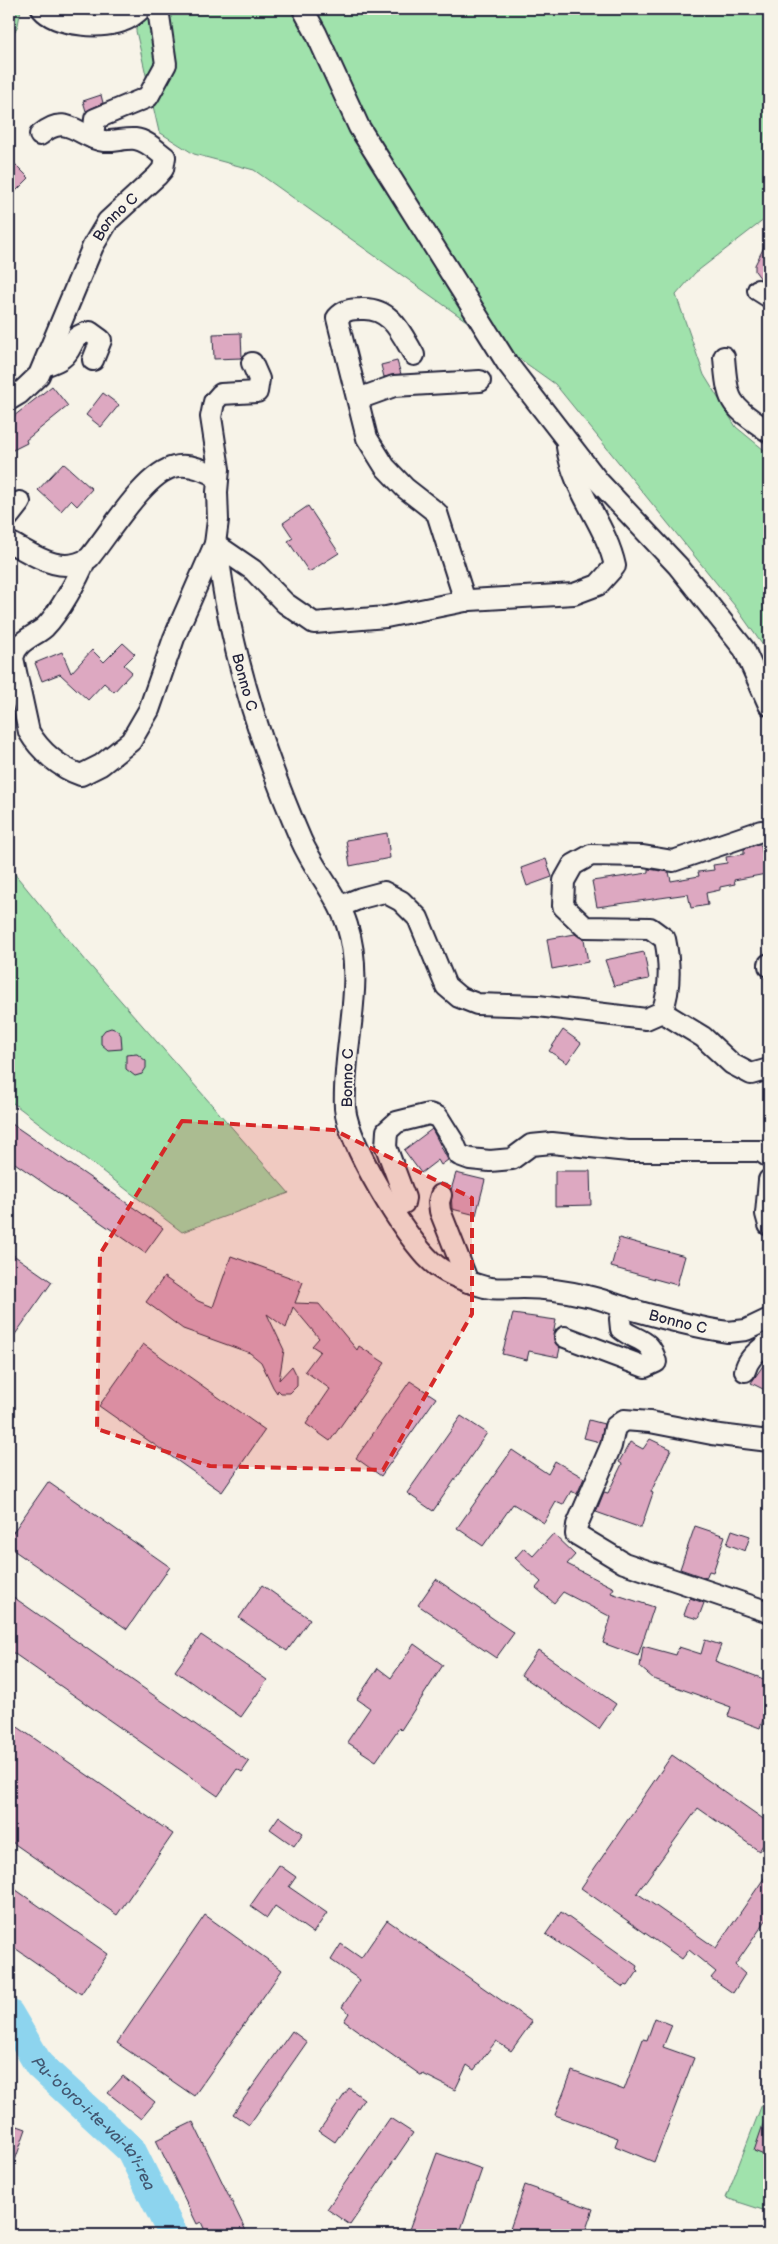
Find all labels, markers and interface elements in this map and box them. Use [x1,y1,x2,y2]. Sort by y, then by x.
street label: Bonno C [89,189,142,245]
street label: Bonno C [228,651,262,714]
street label: Bonno C [338,1048,358,1108]
street label: Bonno C [647,1305,709,1338]
water label: Pu-'o'oro-i-te-vai-ta'i-rea [27,2054,159,2194]

